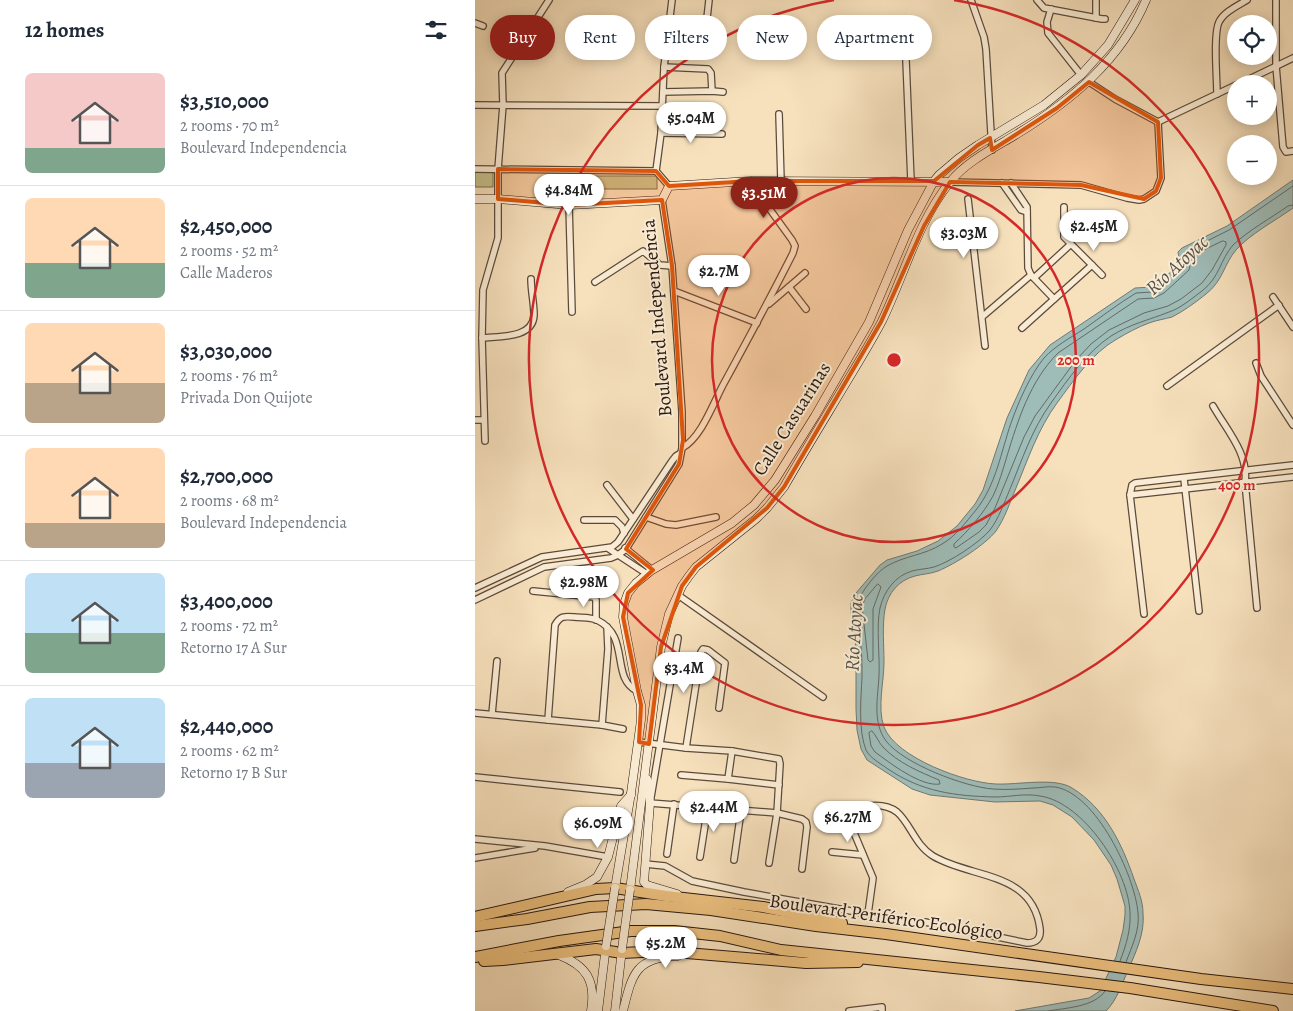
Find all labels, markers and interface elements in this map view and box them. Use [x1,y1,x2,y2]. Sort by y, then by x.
chip: Buy [490,15,555,60]
chip: Rent [565,15,635,60]
chip: Filters [645,15,727,60]
chip: New [737,15,807,60]
chip: Apartment [817,15,932,60]
map controls [1227,15,1277,185]
button: locate [1227,15,1277,65]
text: 12 homes [25,16,104,44]
icon: filters [422,16,450,44]
button: + [1227,75,1277,125]
text: $3,510,000 [180,87,269,115]
icon: home [65,93,125,153]
pin: $5.04M [650,102,732,144]
text: $5.04M [667,107,715,129]
text: 2 rooms · 70 m² [180,115,279,137]
button: − [1227,135,1277,185]
text: Boulevard Independencia [180,137,347,159]
pin: $4.84M [528,174,610,216]
pin: $3.51M [723,176,805,219]
text: $4.84M [545,179,593,201]
text: $3.51M [742,182,786,204]
pin: $2.45M [1053,210,1135,252]
text: $2,450,000 [180,212,272,240]
text: $2.45M [1070,215,1118,237]
pin: $3.03M [923,216,1005,259]
icon: home [65,218,125,278]
street label: Boulevard Independencia [635,218,679,418]
text: $3.03M [940,222,988,244]
water label: Río Atoyac [1140,229,1214,301]
text: 2 rooms · 52 m² [180,240,278,262]
pin: $2.7M [684,254,754,297]
text: $2.7M [699,260,739,282]
text: Calle Maderos [180,262,273,284]
text: $3,030,000 [180,337,272,365]
icon: home [65,343,125,403]
text: 200 m [1057,350,1095,370]
centre of rings [885,351,903,369]
street label: Calle Casuarinas [747,357,837,481]
text: 2 rooms · 76 m² [180,365,278,387]
text: Privada Don Quijote [180,387,313,409]
text: $2,700,000 [180,462,273,490]
icon: home [65,468,125,528]
text: 400 m [1218,475,1256,495]
text: 2 rooms · 68 m² [180,490,279,512]
text: Boulevard Independencia [180,512,347,534]
pin: $2.98M [543,566,625,608]
text: $2.98M [560,571,608,593]
text: $3,400,000 [180,587,273,615]
icon: home [65,593,125,653]
water label: Río Atoyac [839,594,869,672]
text: 2 rooms · 72 m² [180,615,278,637]
text: Retorno 17 A Sur [180,637,287,659]
pin: $3.4M [649,652,719,694]
text: $3.4M [664,657,704,679]
text: $2,440,000 [180,712,273,740]
icon: home [65,718,125,778]
text: 2 rooms · 62 m² [180,740,279,762]
text: Retorno 17 B Sur [180,762,287,784]
pin: $2.44M [673,790,755,833]
text: $2.44M [690,796,738,818]
pin: $6.27M [807,800,889,843]
pin: $6.09M [557,806,639,849]
text: $6.27M [824,806,872,828]
text: $6.09M [574,812,622,834]
street label: Boulevard Periférico Ecológico [768,888,1004,946]
pin: $5.2M [631,926,701,969]
text: $5.2M [646,932,686,954]

